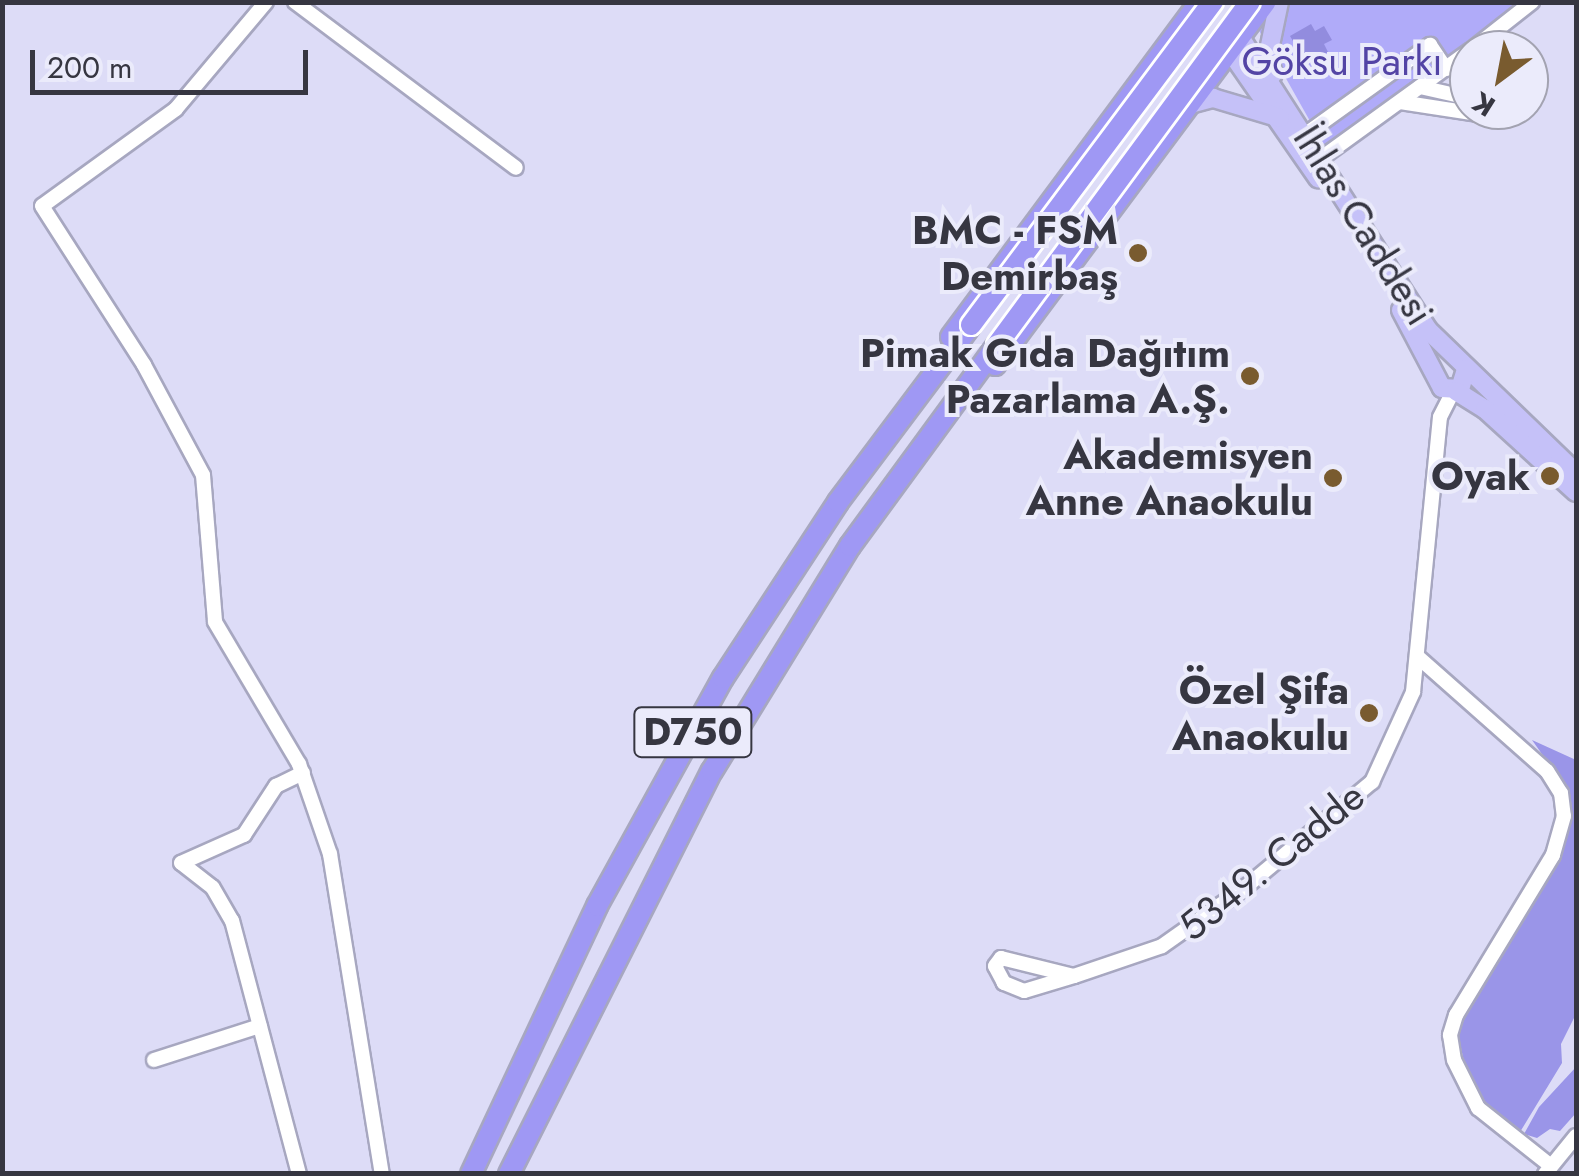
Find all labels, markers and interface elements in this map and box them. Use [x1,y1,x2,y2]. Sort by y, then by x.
scale bar [35,30,312,92]
north arrow [1449,30,1549,130]
park label: Göksu Parkı [1241,37,1443,85]
text: 200 m [47,46,132,89]
text: K [1465,82,1503,127]
street label: İhlas Caddesi [1284,116,1444,334]
place label: BMC - FSM Demirbaş [912,206,1118,300]
marker: BMC - FSM Demirbaş [1127,242,1149,264]
place label: Pimak Gıda Dağıtım Pazarlama A.Ş. [860,329,1230,423]
marker: Pimak Gıda Dağıtım Pazarlama A.Ş. [1239,365,1261,387]
place label: Akademisyen Anne Anaokulu [1026,431,1313,525]
place label: Oyak [1431,452,1530,500]
marker: Oyak [1539,465,1561,487]
marker: Akademisyen Anne Anaokulu [1322,467,1344,489]
place label: Özel Şifa Anaokulu [1172,666,1349,760]
road number: D750 [633,699,753,765]
marker: Özel Şifa Anaokulu [1358,702,1380,724]
street label: 5349. Cadde [1169,772,1373,950]

